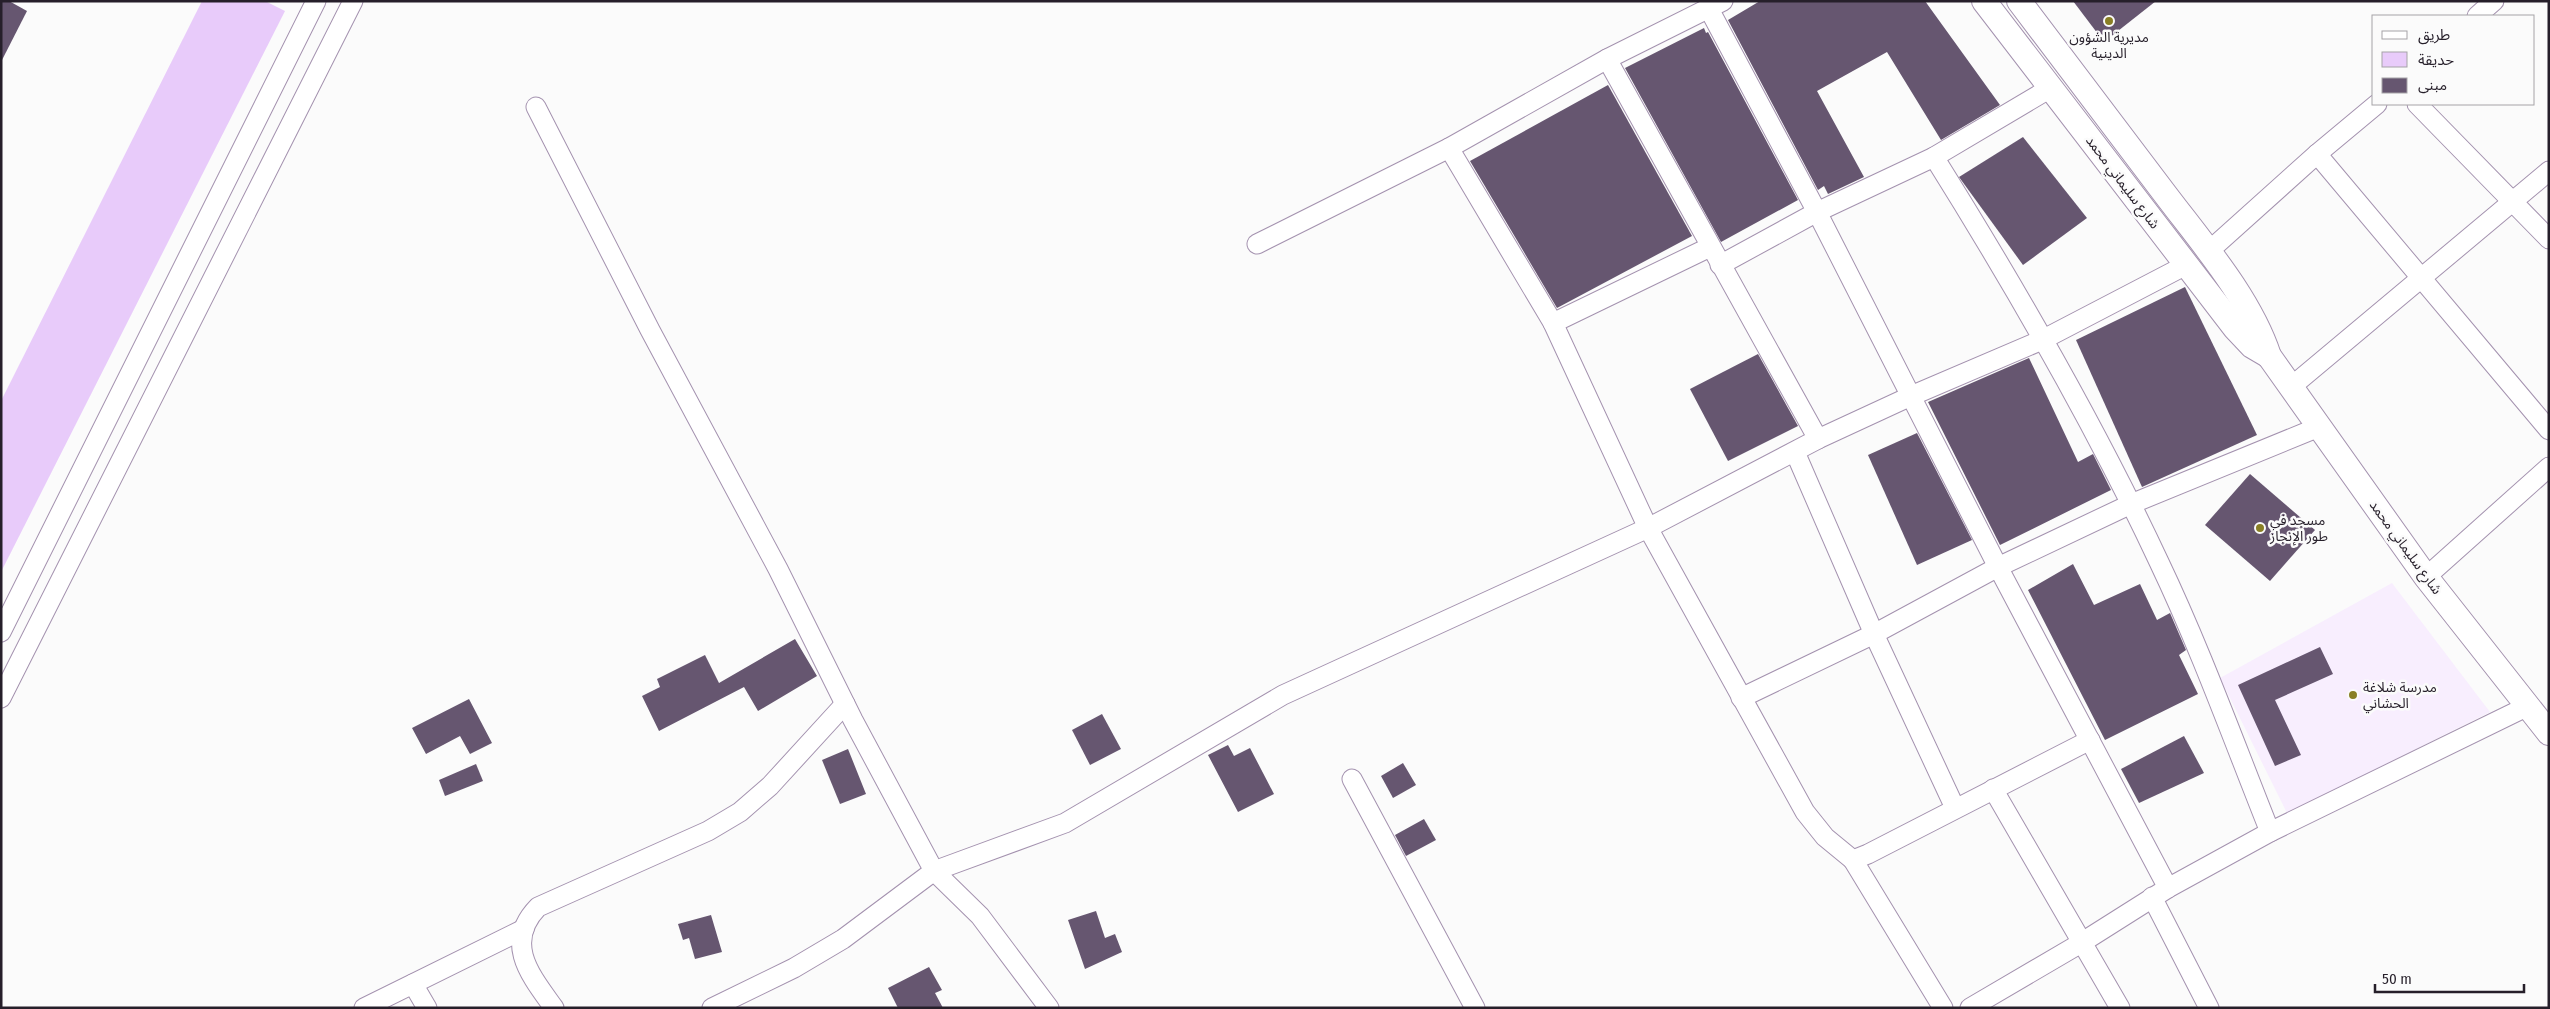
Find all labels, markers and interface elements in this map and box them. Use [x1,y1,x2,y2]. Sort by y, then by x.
marker: مديرية الشؤون الدينية [2103,15,2115,27]
legend [2372,15,2535,105]
text: طريق [2418,26,2450,45]
place label: مديرية الشؤون الدينية [2069,29,2149,62]
text: حديقة [2418,51,2454,69]
text: مبنى [2418,76,2447,94]
street label: شارع سليماني محمد [2080,132,2163,234]
street label: شارع سليماني محمد [2364,497,2445,599]
place label: مسجد في طور الإنجاز [2269,512,2328,546]
marker: مسجد في طور الإنجاز [2254,522,2266,534]
place label: مدرسة شلاغة الحشاني [2363,679,2437,714]
marker: مدرسة شلاغة الحشاني [2347,689,2359,701]
scale bar [2375,962,2524,994]
text: 50 m [2382,970,2412,988]

